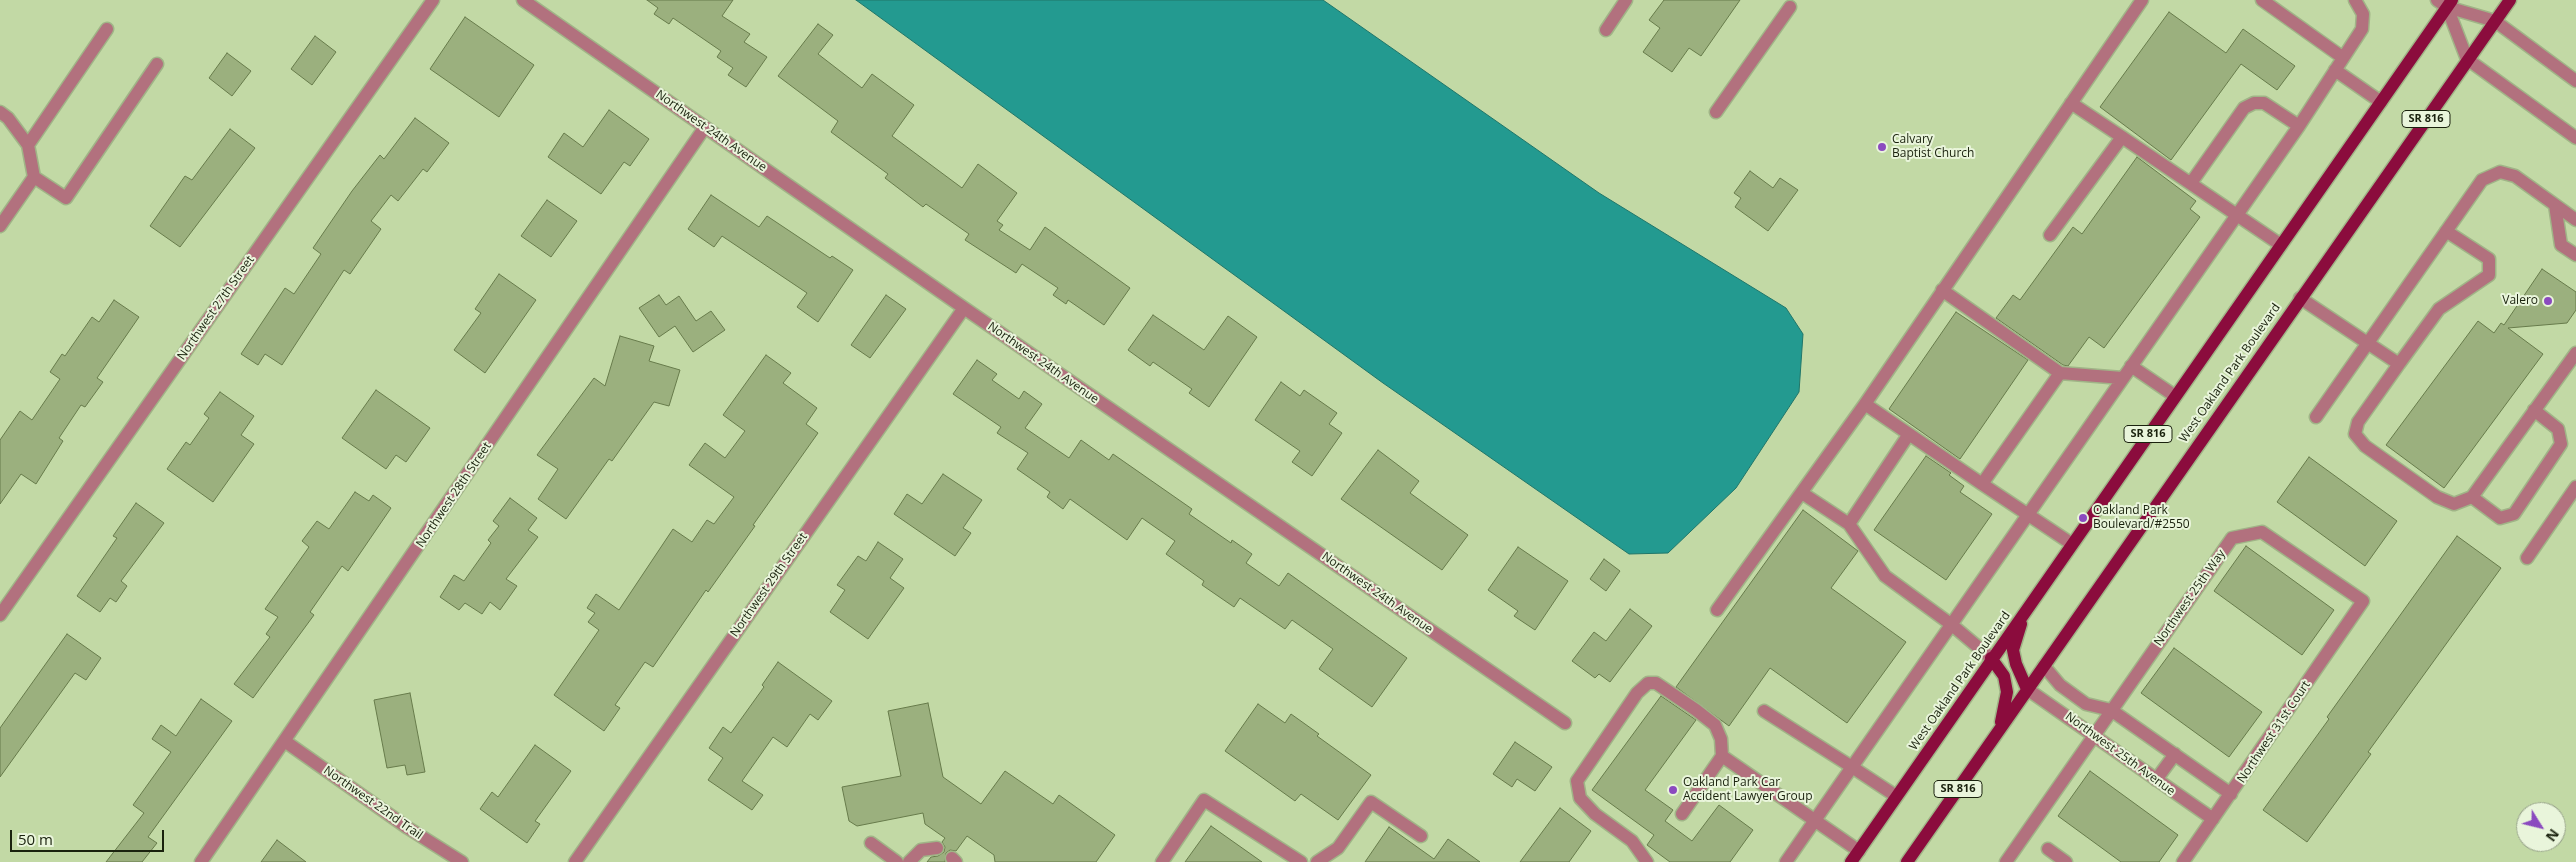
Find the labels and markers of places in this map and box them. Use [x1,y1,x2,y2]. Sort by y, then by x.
place label: Calvary Baptist Church [1892,133,1974,161]
marker: Calvary Baptist Church [1876,141,1888,153]
place label: Valero [2502,294,2538,308]
marker: Valero [2542,295,2554,307]
place label: Oakland Park Boulevard/#2550 [2093,504,2190,532]
marker: Oakland Park Boulevard/#2550 [2077,512,2089,524]
place label: Oakland Park Car Accident Lawyer Group [1683,776,1812,804]
marker: Oakland Park Car Accident Lawyer Group [1667,784,1679,796]

